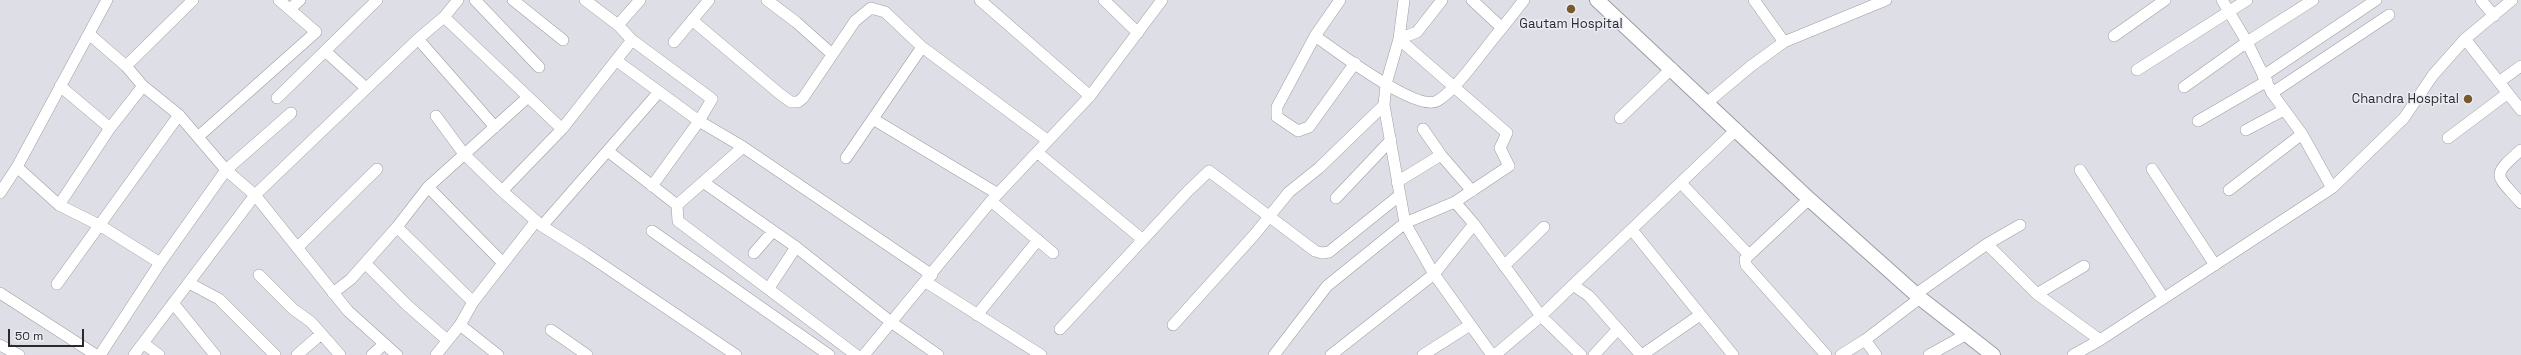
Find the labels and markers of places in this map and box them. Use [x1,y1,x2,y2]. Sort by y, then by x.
marker: Gautam Hospital [1565,3,1577,15]
place label: Gautam Hospital [1519,16,1623,32]
place label: Chandra Hospital [2352,91,2459,107]
marker: Chandra Hospital [2462,93,2474,105]

